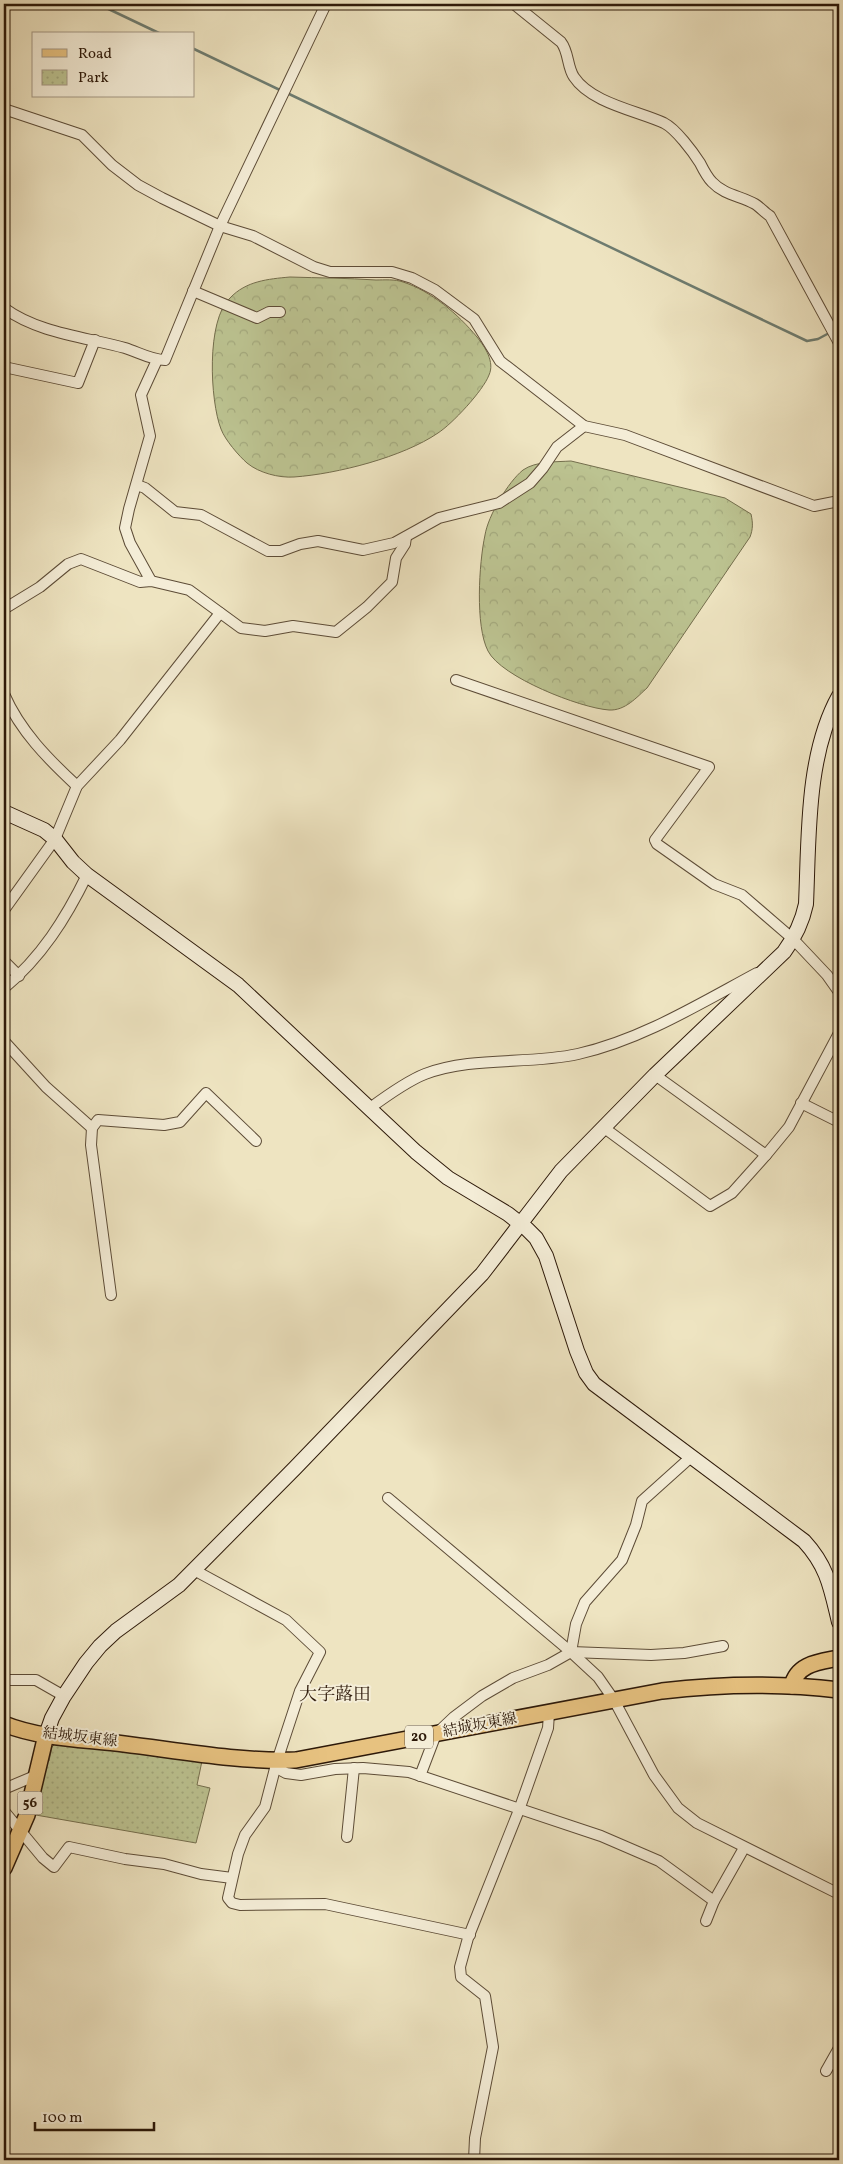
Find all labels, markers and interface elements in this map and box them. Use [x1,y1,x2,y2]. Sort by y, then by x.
legend [32,32,195,98]
text: Road [78,44,112,65]
text: Park [78,68,109,89]
district label: 大字蕗田 [299,1683,371,1708]
street label: 結城坂東線 [441,1709,519,1743]
street label: 結城坂東線 [41,1723,119,1753]
road number: 20 [405,1725,433,1748]
road number: 56 [18,1792,42,1815]
scale bar [35,2099,154,2131]
text: 100 m [42,2108,82,2129]

